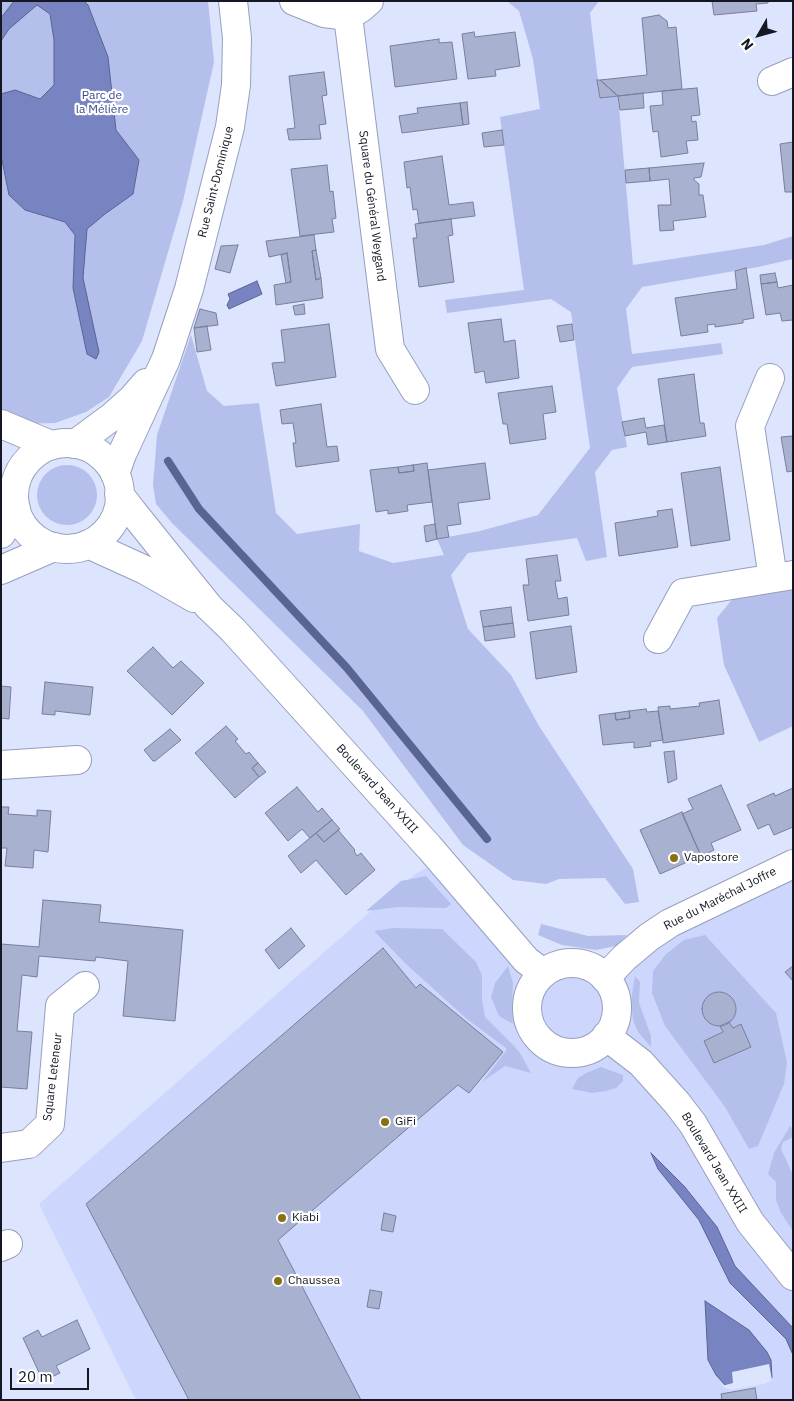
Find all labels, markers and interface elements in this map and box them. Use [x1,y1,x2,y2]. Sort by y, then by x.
north arrow [734,10,784,60]
text: N [737,35,757,54]
park label: Parc de la Mélière [76,89,128,117]
street label: Rue Saint-Dominique [195,125,237,239]
street label: Square du Général Weygand [356,130,388,282]
street label: Boulevard Jean XXIII [333,741,421,837]
place label: Vapostore [684,851,739,865]
marker: Vapostore [668,852,680,864]
street label: Rue du Maréchal Joffre [661,864,779,934]
street label: Square Leteneur [40,1032,66,1122]
street label: Boulevard Jean XXIII [678,1110,750,1216]
place label: GiFi [395,1115,416,1129]
marker: GiFi [379,1116,391,1128]
place label: Kiabi [292,1211,319,1225]
marker: Kiabi [276,1212,288,1224]
place label: Chaussea [288,1274,340,1288]
marker: Chaussea [272,1275,284,1287]
scale bar [12,1358,91,1390]
text: 20 m [18,1367,53,1386]

